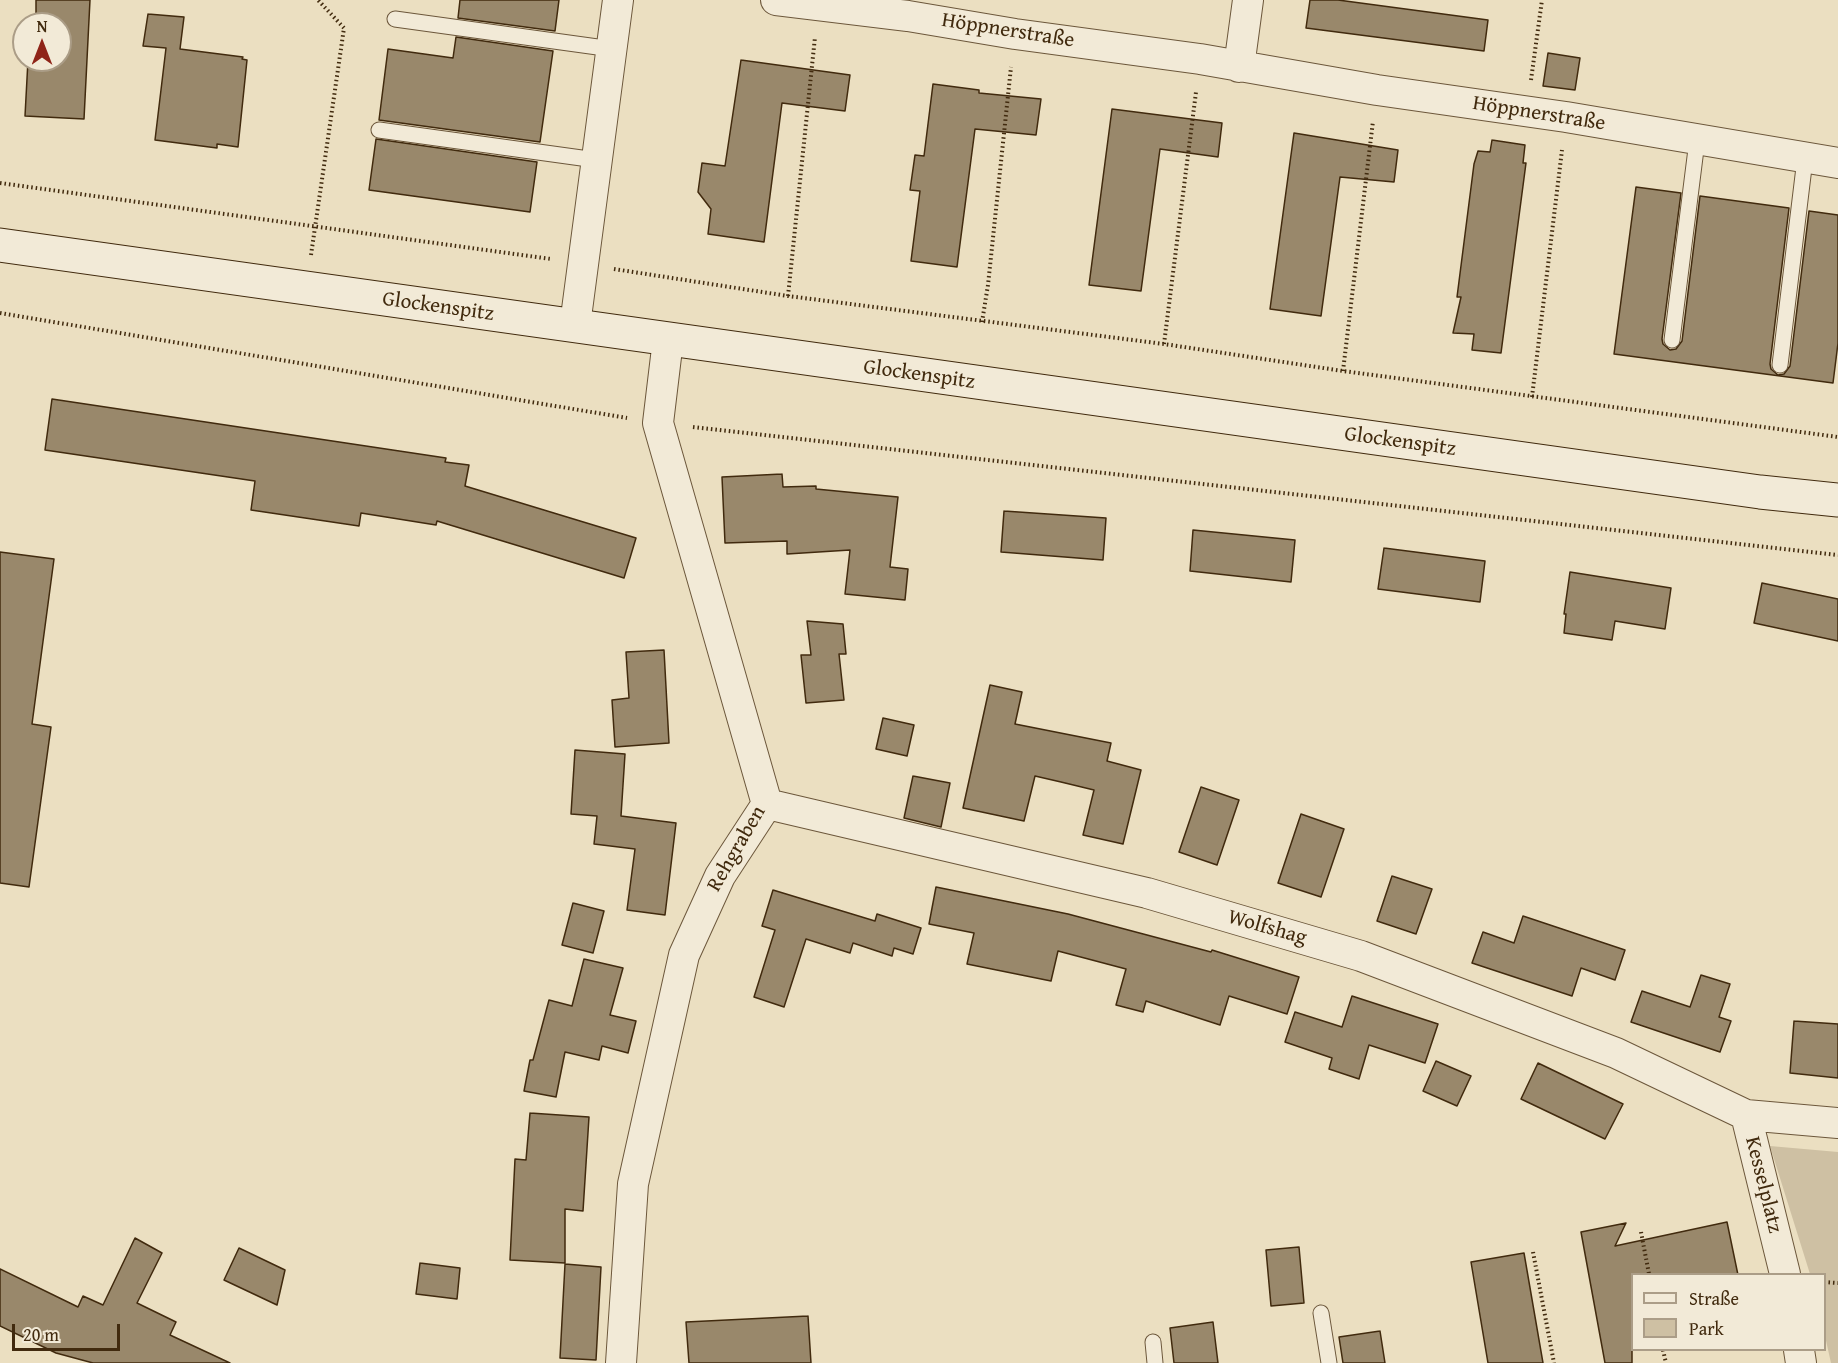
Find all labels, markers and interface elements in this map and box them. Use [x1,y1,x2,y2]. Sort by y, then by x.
street label: Höppnerstraße [940,8,1076,54]
north arrow [12,12,72,72]
text: N [37,14,47,38]
street label: Höppnerstraße [1471,91,1607,137]
street label: Glockenspitz [381,287,495,327]
street label: Glockenspitz [862,355,976,395]
street label: Glockenspitz [1343,422,1457,462]
street label: Rehgraben [702,802,772,896]
street label: Wolfshag [1225,905,1309,951]
street label: Kesselplatz [1739,1134,1787,1236]
legend [1631,1273,1826,1351]
text: Straße [1689,1285,1739,1312]
scale bar [15,1312,123,1350]
text: Park [1689,1315,1724,1342]
text: 20 m [23,1321,59,1348]

